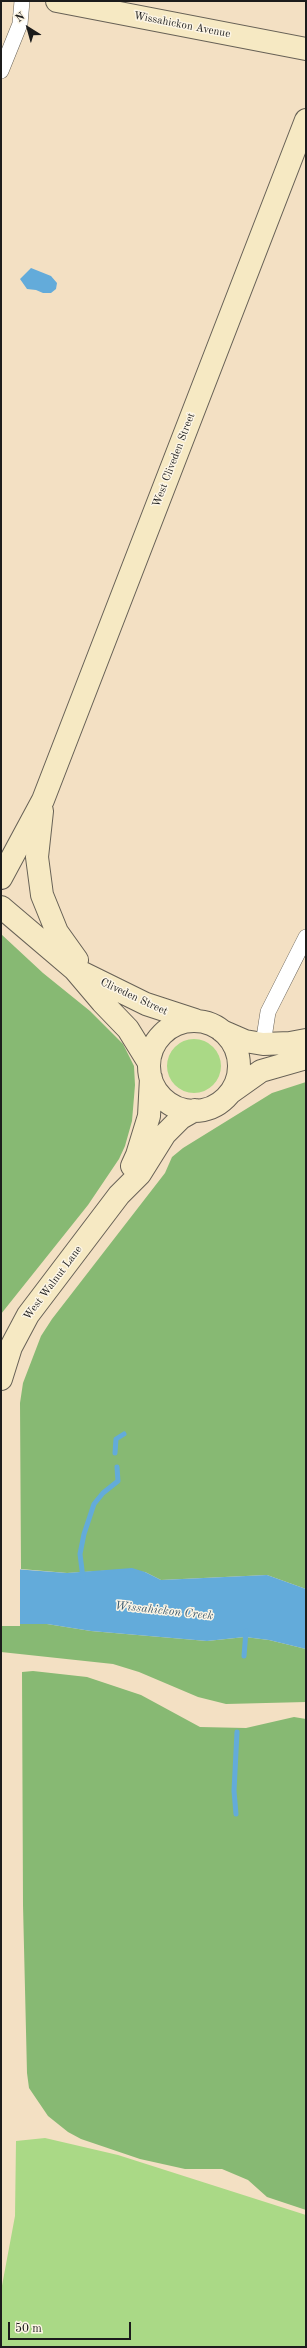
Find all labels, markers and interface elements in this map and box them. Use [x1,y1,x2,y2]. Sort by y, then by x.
north arrow [8,8,48,48]
street label: Wissahickon Avenue [133,9,231,41]
text: N [14,11,27,25]
street label: West Cliveden Street [150,411,198,509]
street label: Cliveden Street [98,976,170,1018]
street label: West Walnut Lane [21,1243,85,1323]
water label: Wissahickon Creek [114,1599,214,1623]
scale bar [10,2314,133,2340]
text: 50 m [15,2323,42,2335]

